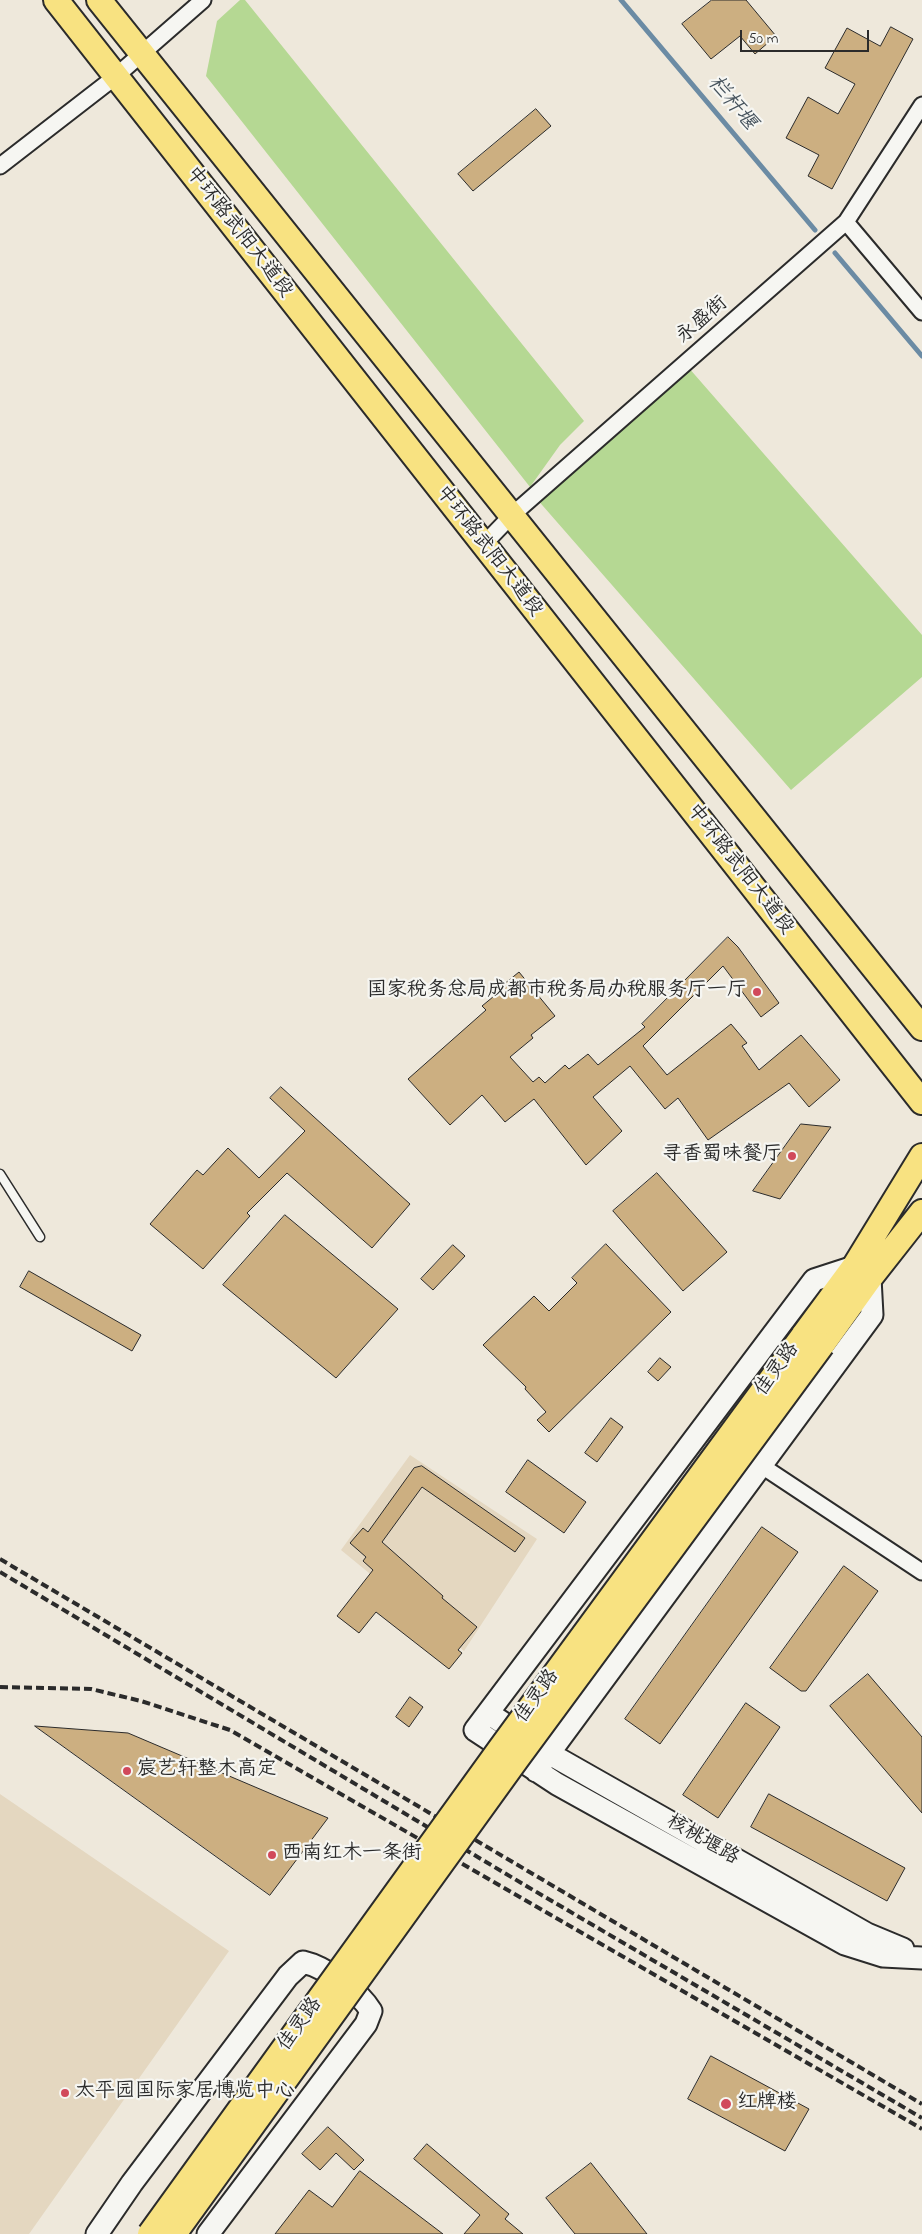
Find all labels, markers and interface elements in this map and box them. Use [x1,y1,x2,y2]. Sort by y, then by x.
scale bar [742,20,871,52]
text: 50 m [748,28,778,50]
water label: 栏杆堰 [701,72,761,136]
street label: 中环路武阳大道段 [179,163,297,303]
street label: 永盛街 [672,292,734,350]
street label: 中环路武阳大道段 [429,482,547,622]
street label: 中环路武阳大道段 [680,800,798,940]
place label: 国家税务总局成都市税务局办税服务厅一厅 [367,980,747,1004]
marker: 国家税务总局成都市税务局办税服务厅一厅 [751,986,763,998]
place label: 寻香蜀味餐厅 [662,1144,782,1168]
marker: 寻香蜀味餐厅 [786,1150,798,1162]
street label: 佳灵路 [751,1339,805,1401]
street label: 佳灵路 [511,1666,565,1728]
place label: 宸艺轩整木高定 [137,1759,277,1783]
marker: 宸艺轩整木高定 [121,1765,133,1777]
street label: 核桃堰路 [661,1811,743,1871]
place label: 西南红木一条街 [282,1843,422,1867]
marker: 西南红木一条街 [266,1849,278,1861]
street label: 佳灵路 [274,1994,328,2056]
place label: 太平园国际家居博览中心 [75,2081,295,2105]
marker: 太平园国际家居博览中心 [59,2087,71,2099]
place label: 红牌楼 [737,2092,797,2116]
marker: 红牌楼 [719,2097,733,2111]

